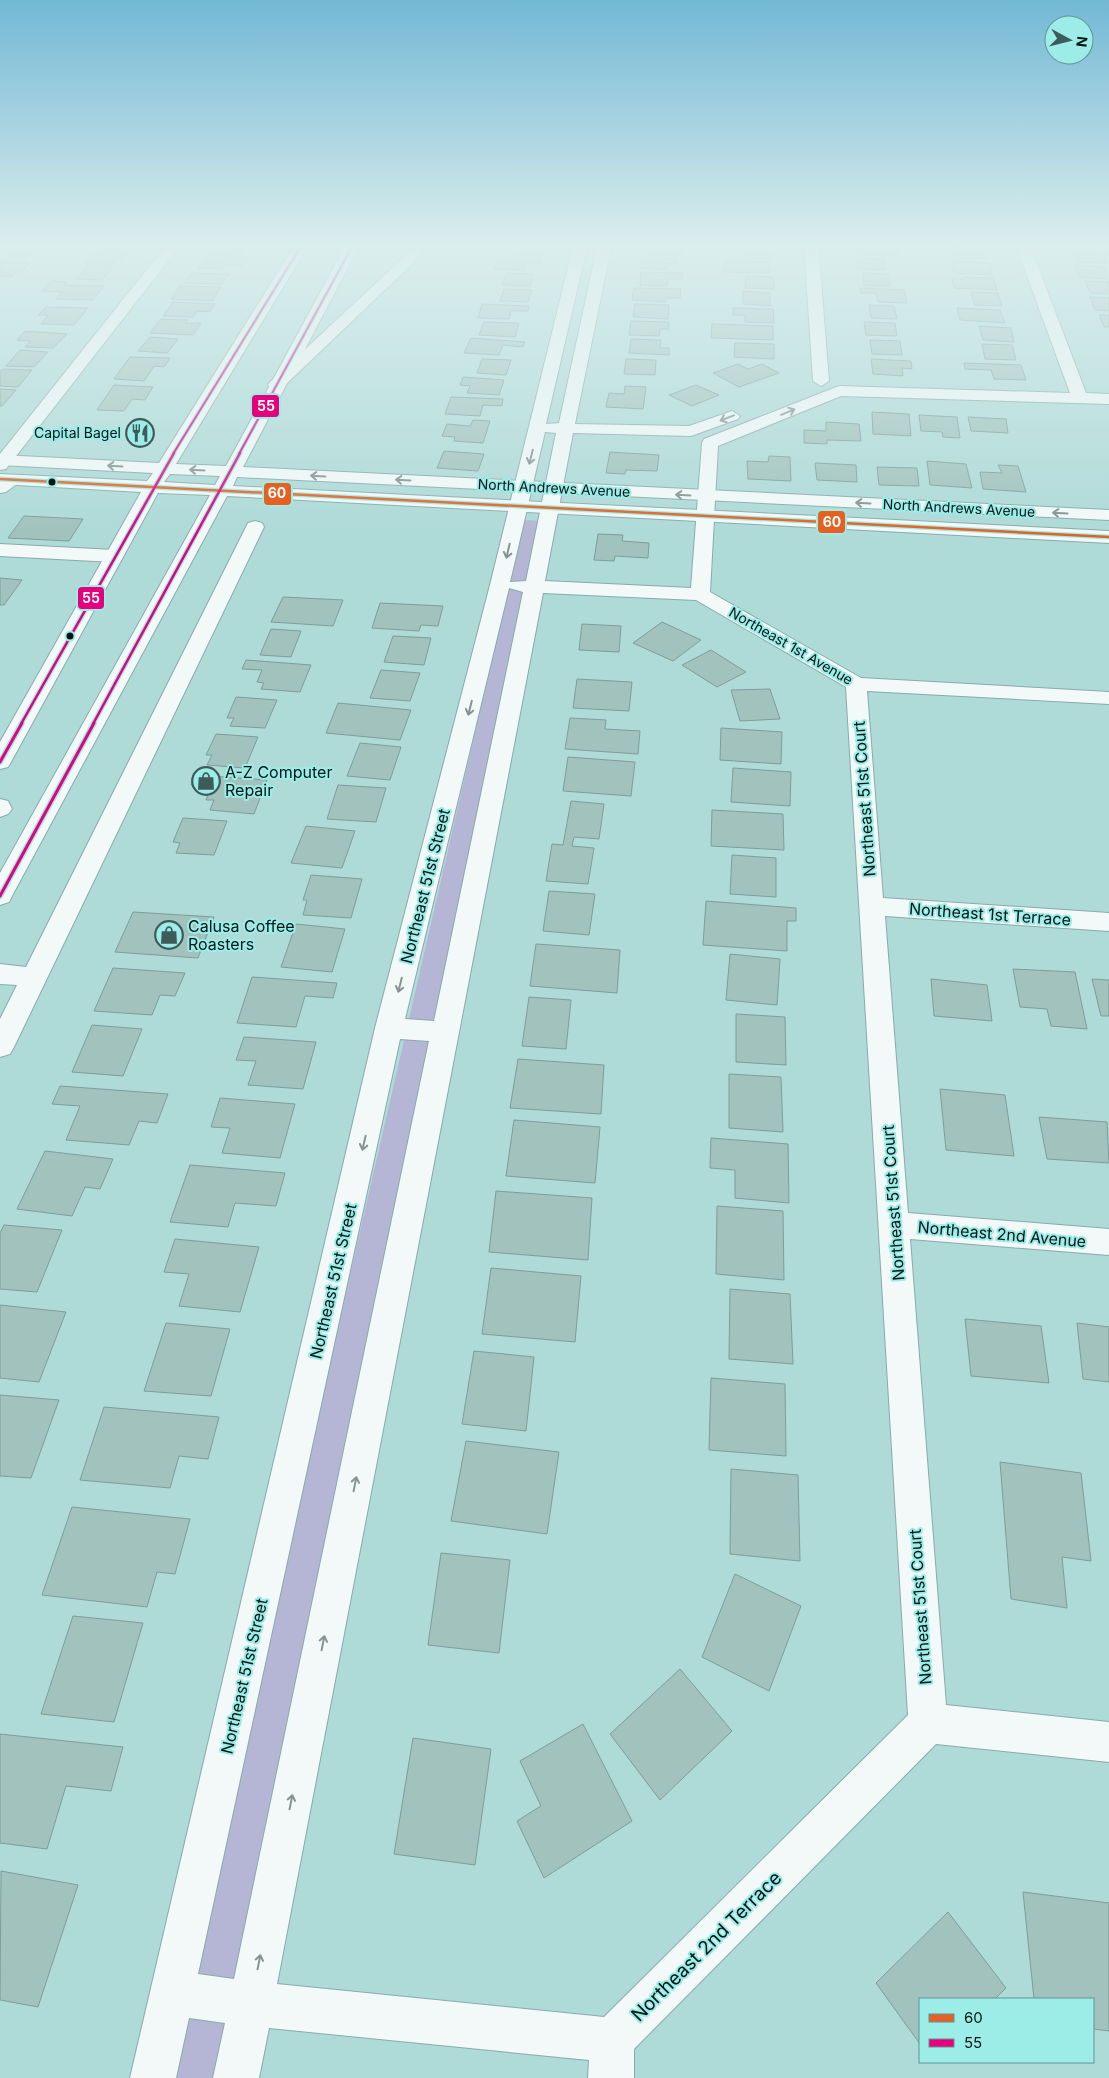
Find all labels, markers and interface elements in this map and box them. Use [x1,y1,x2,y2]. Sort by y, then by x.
north arrow [1044,15,1094,65]
text: N [1073,35,1091,48]
line badge: 55 [251,394,280,418]
text: 55 [257,397,275,414]
one-way arrow [780,406,795,416]
one-way arrow [720,413,735,423]
restaurant icon: Capital Bagel [125,418,155,448]
place label: Capital Bagel [34,424,121,441]
one-way arrow [526,448,535,464]
one-way arrow [107,462,123,471]
one-way arrow [189,466,205,475]
one-way arrow [310,471,326,481]
one-way arrow [395,475,411,485]
street label: North Andrews Avenue [477,475,631,500]
unlabelled marker [47,477,57,487]
line badge: 60 [263,482,292,506]
text: 60 [268,484,286,501]
one-way arrow [676,490,692,499]
street label: North Andrews Avenue [882,495,1036,520]
one-way arrow [855,499,871,508]
one-way arrow [1053,508,1069,518]
line badge: 60 [817,510,846,534]
text: 60 [823,513,841,530]
one-way arrow [503,542,512,558]
line badge: 55 [77,586,105,610]
text: 55 [82,589,100,606]
street label: Northeast 1st Avenue [726,603,856,688]
unlabelled marker [65,631,75,641]
one-way arrow [464,700,474,716]
street label: Northeast 51st Court [849,721,879,877]
place label: A-Z Computer Repair [225,762,332,800]
shop icon: A-Z Computer Repair [191,766,221,796]
street label: Northeast 51st Street [396,807,454,965]
street label: Northeast 1st Terrace [908,898,1072,930]
place label: Calusa Coffee Roasters [188,916,295,954]
shop icon: Calusa Coffee Roasters [154,920,184,950]
one-way arrow [395,976,404,992]
street label: Northeast 51st Court [878,1125,908,1281]
one-way arrow [358,1135,368,1151]
street label: Northeast 51st Street [305,1201,361,1361]
street label: Northeast 2nd Avenue [917,1217,1087,1251]
one-way arrow [351,1476,361,1492]
street label: Northeast 51st Court [905,1529,935,1685]
street label: Northeast 51st Street [216,1596,272,1756]
one-way arrow [319,1635,329,1651]
one-way arrow [287,1795,297,1811]
street label: Northeast 2nd Terrace [626,1866,786,2026]
one-way arrow [255,1954,265,1970]
legend [919,1998,1094,2063]
text: 60 [964,2008,983,2027]
text: 55 [964,2033,982,2052]

